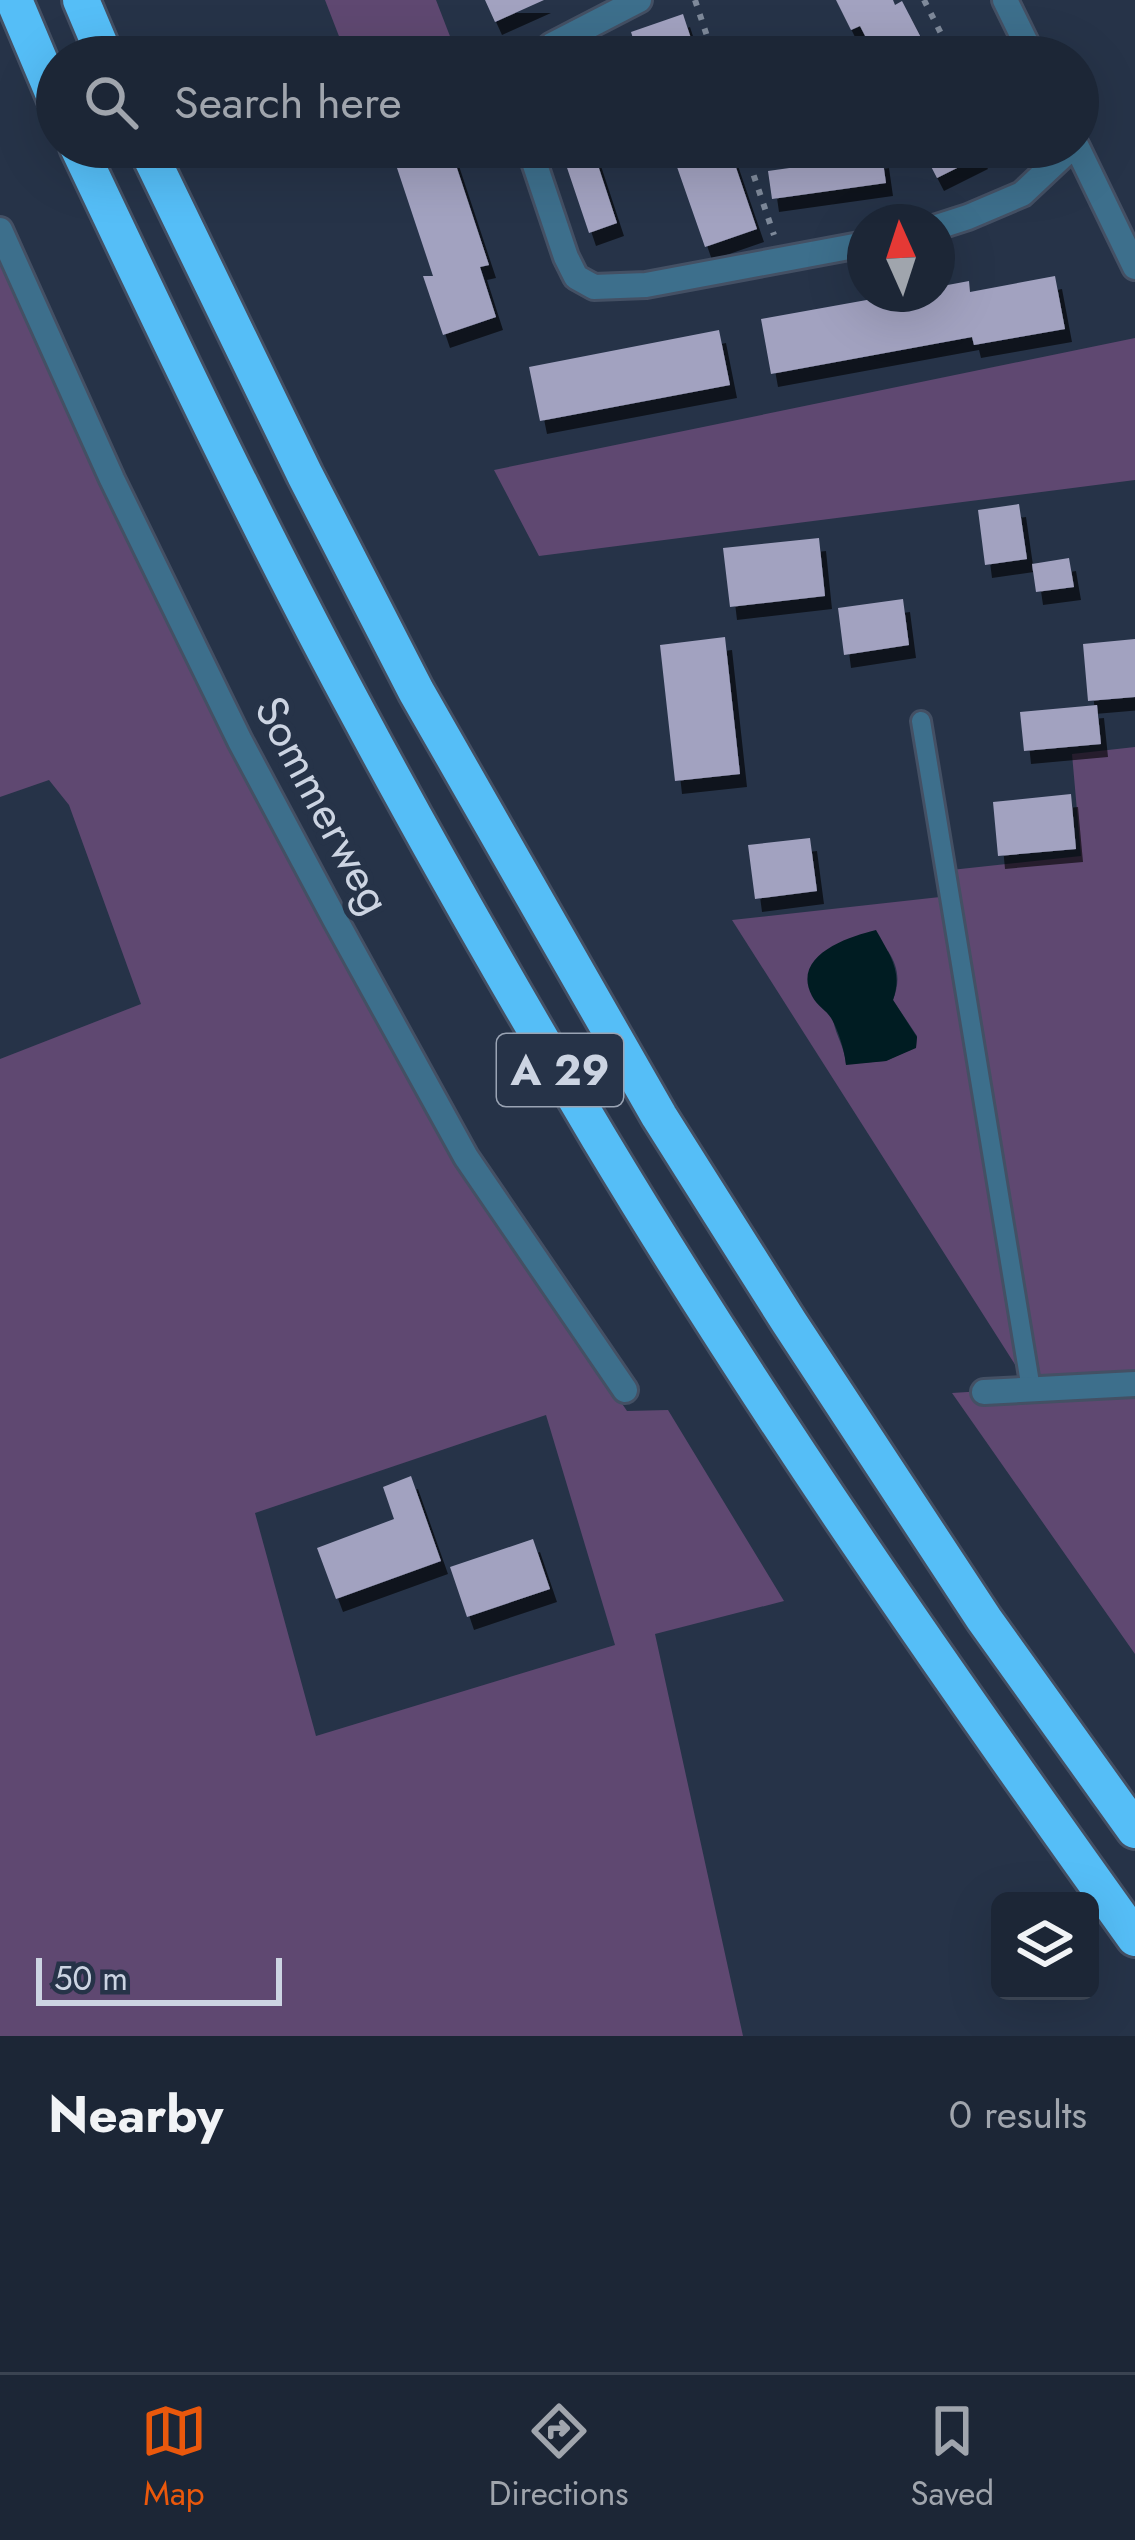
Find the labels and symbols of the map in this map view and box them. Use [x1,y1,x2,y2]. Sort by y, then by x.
north arrow [847,204,955,312]
street label: Sommerweg [238,685,408,925]
road number: A 29 [497,1034,623,1106]
scale bar [36,1952,282,2005]

